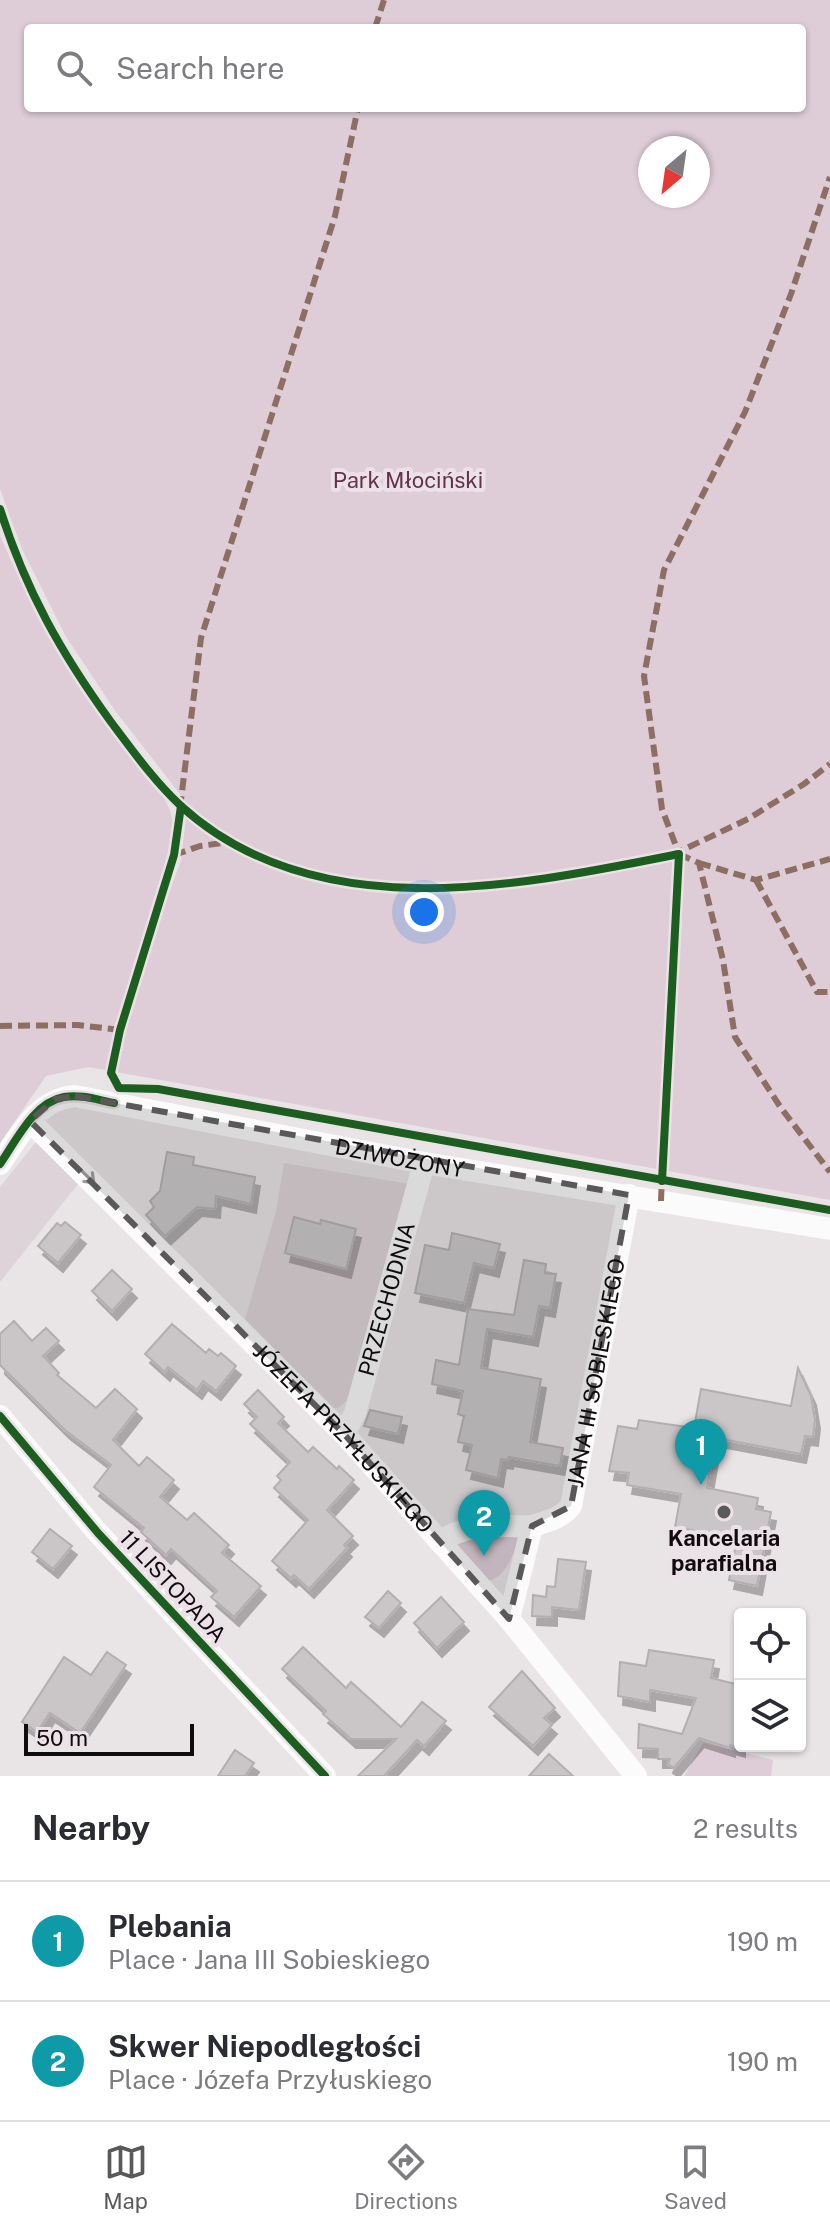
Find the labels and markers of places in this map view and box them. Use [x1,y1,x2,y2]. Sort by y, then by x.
pin: 1 [675,1419,727,1485]
pin: 2 [458,1490,510,1556]
marker: Kancelaria parafialna [715,1503,733,1521]
place label: Kancelaria parafialna [668,1525,780,1576]

